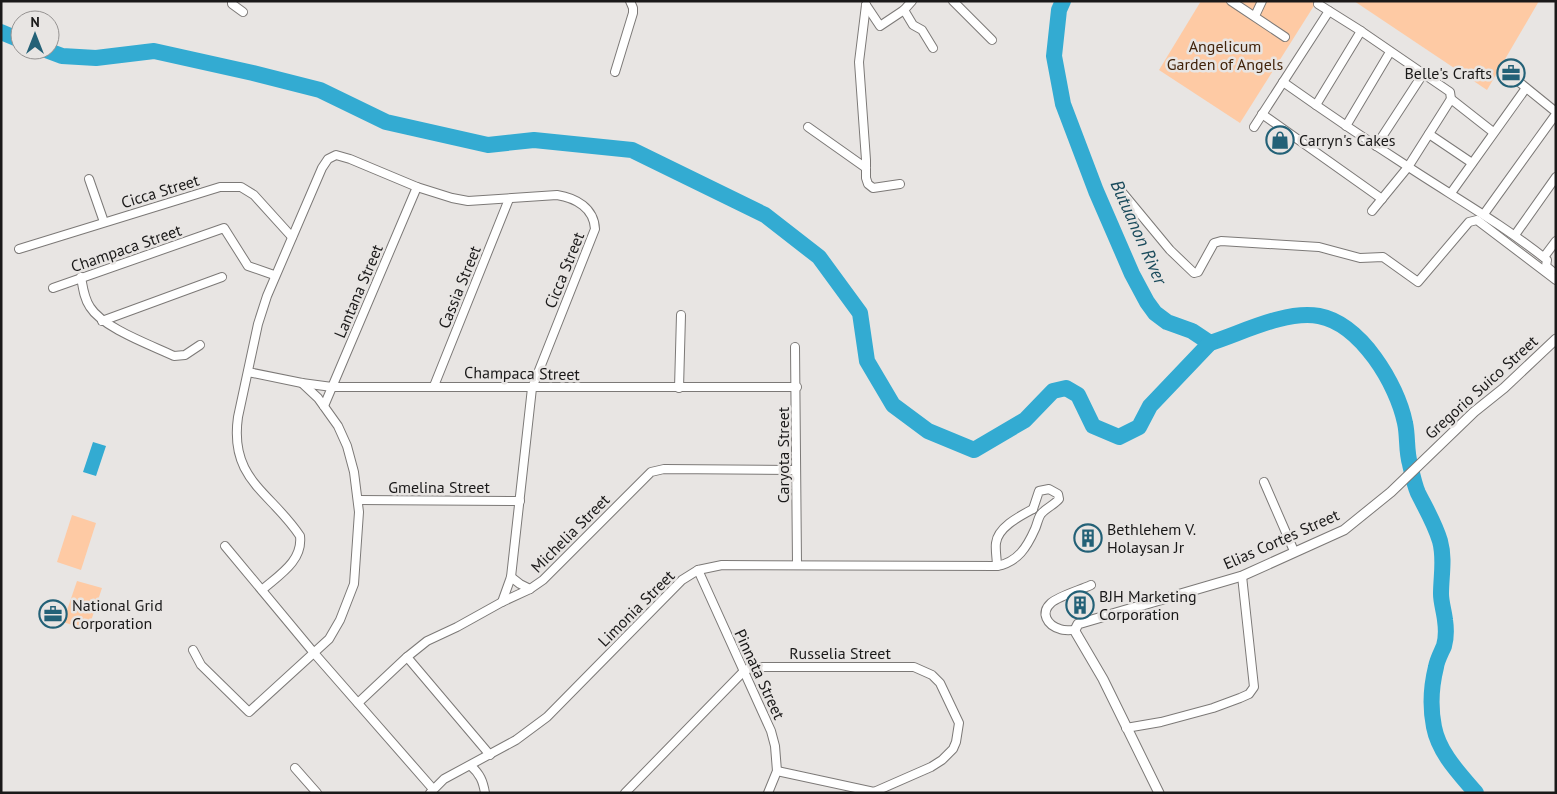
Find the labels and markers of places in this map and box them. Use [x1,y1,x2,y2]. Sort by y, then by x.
office icon: Belle's Crafts [1496,58,1526,88]
place label: Belle's Crafts [1404,63,1492,83]
shop icon: Carryn's Cakes [1265,125,1295,155]
place label: Carryn's Cakes [1299,130,1396,150]
place label: Bethlehem V. Holaysan Jr [1107,519,1196,557]
building icon: Bethlehem V. Holaysan Jr [1073,523,1103,553]
place label: BJH Marketing Corporation [1099,586,1197,624]
building icon: BJH Marketing Corporation [1065,590,1095,620]
place label: National Grid Corporation [72,595,163,633]
office icon: National Grid Corporation [38,599,68,629]

